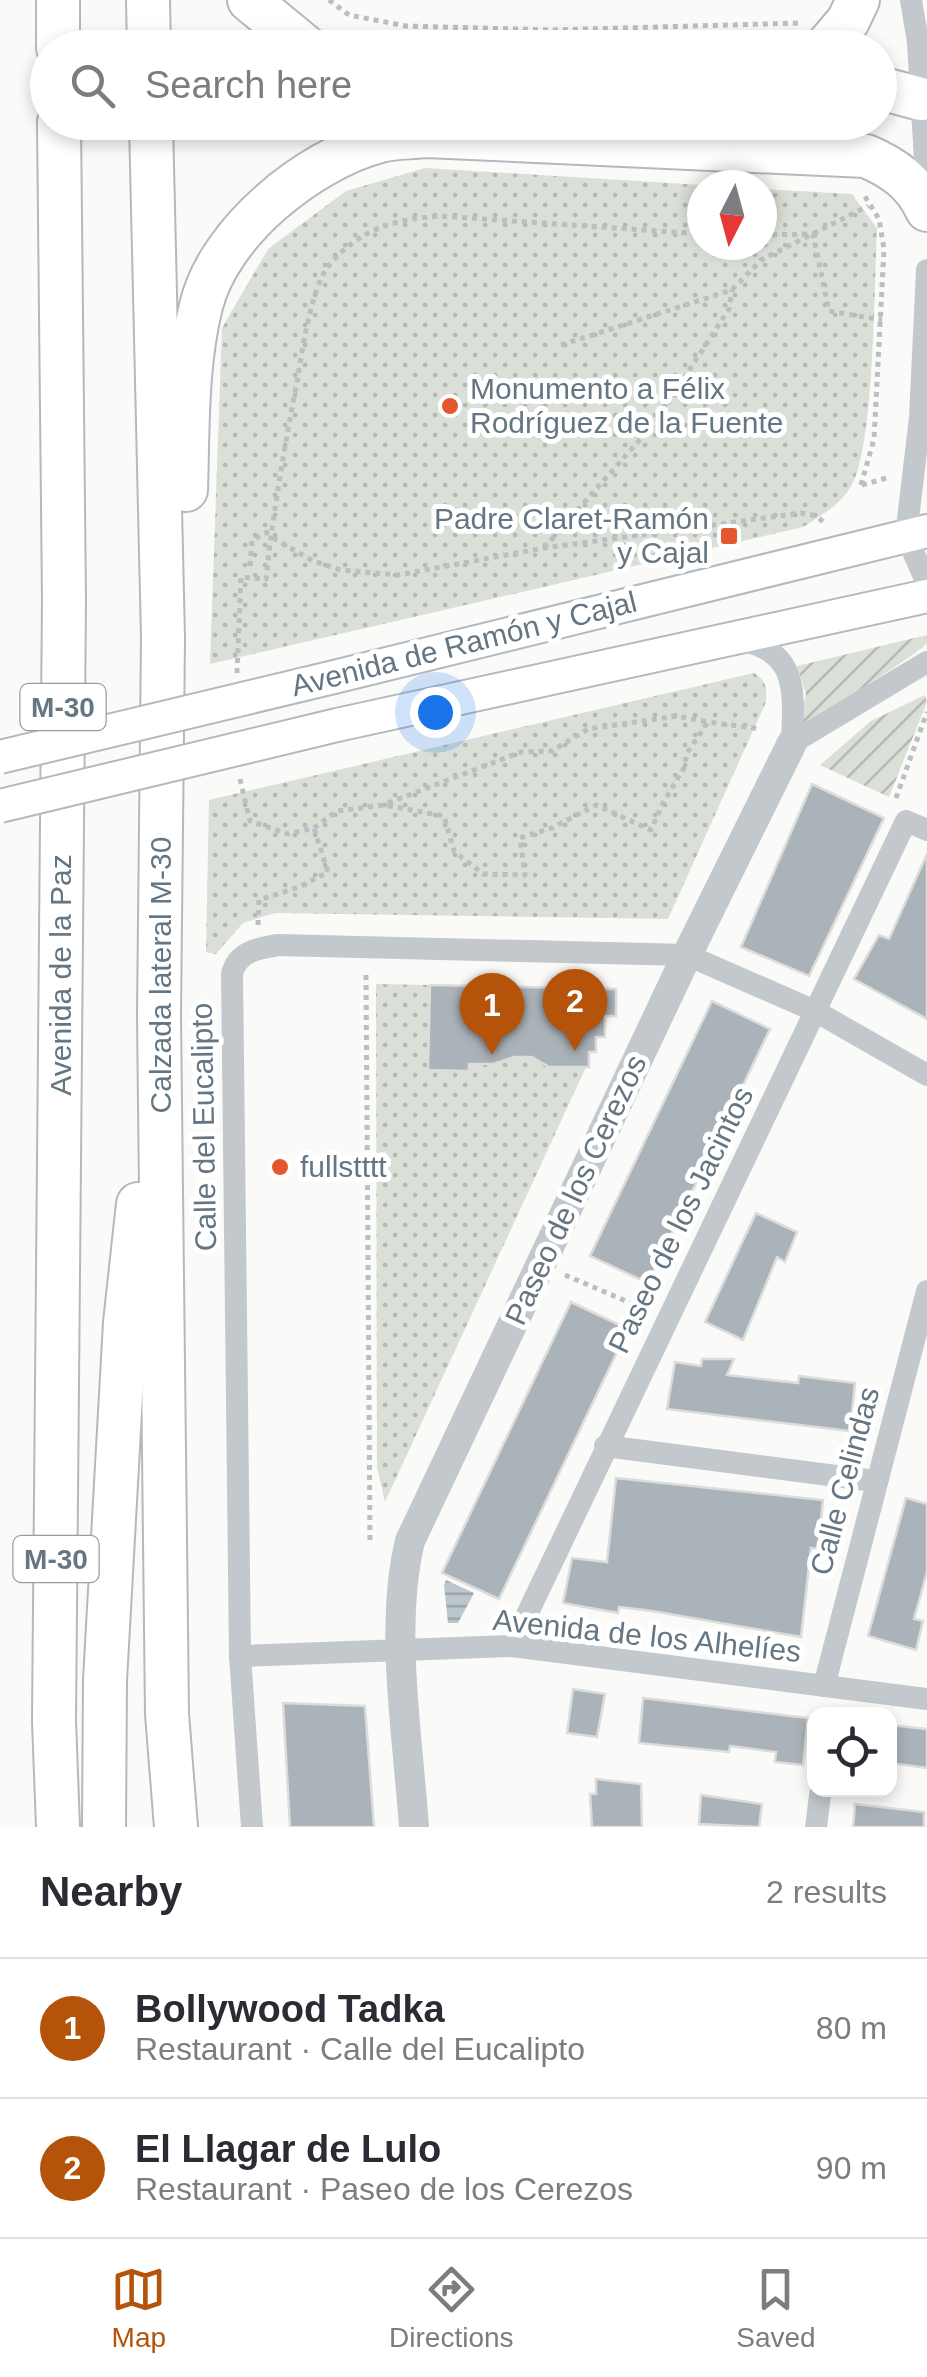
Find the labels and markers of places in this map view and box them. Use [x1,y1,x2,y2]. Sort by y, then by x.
place label: Monumento a Félix Rodríguez de la Fuente [470,372,784,439]
marker: Monumento a Félix Rodríguez de la Fuente [439,395,461,417]
place label: Padre Claret-Ramón y Cajal [434,502,709,569]
marker: Padre Claret-Ramón y Cajal [718,525,740,547]
pin: 2 [542,968,608,1051]
pin: 1 [460,972,524,1055]
place label: fullstttt [300,1150,387,1183]
marker: fullstttt [269,1156,291,1178]

